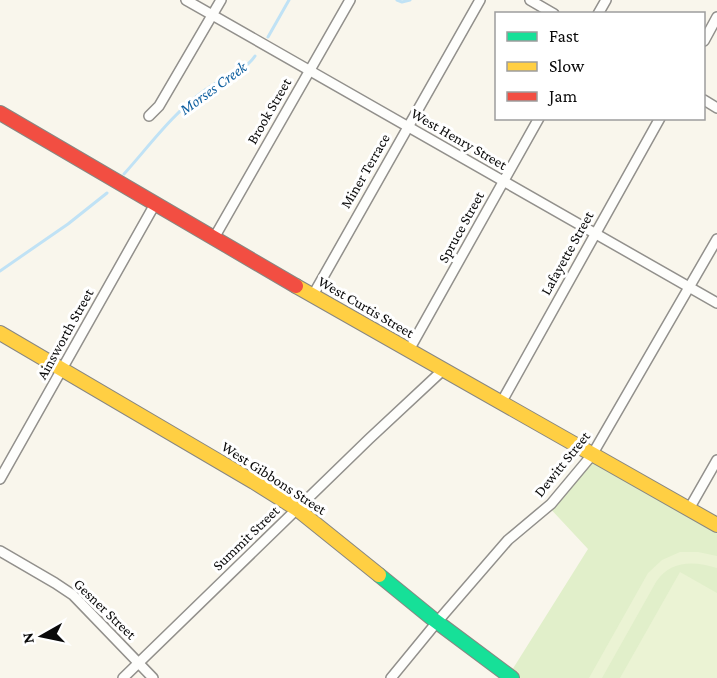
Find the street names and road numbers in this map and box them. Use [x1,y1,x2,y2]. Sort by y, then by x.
street label: Brook Street [244,74,295,147]
street label: West Henry Street [408,105,511,174]
street label: Miner Terrace [337,131,393,211]
street label: Spruce Street [435,188,488,266]
street label: Lafayette Street [537,207,598,298]
street label: West Curtis Street [315,273,418,341]
street label: Ainsworth Street [34,285,97,382]
street label: Dewitt Street [531,427,594,500]
street label: West Gibbons Street [219,438,330,518]
street label: Summit Street [210,502,283,574]
street label: Gesner Street [71,575,140,643]

